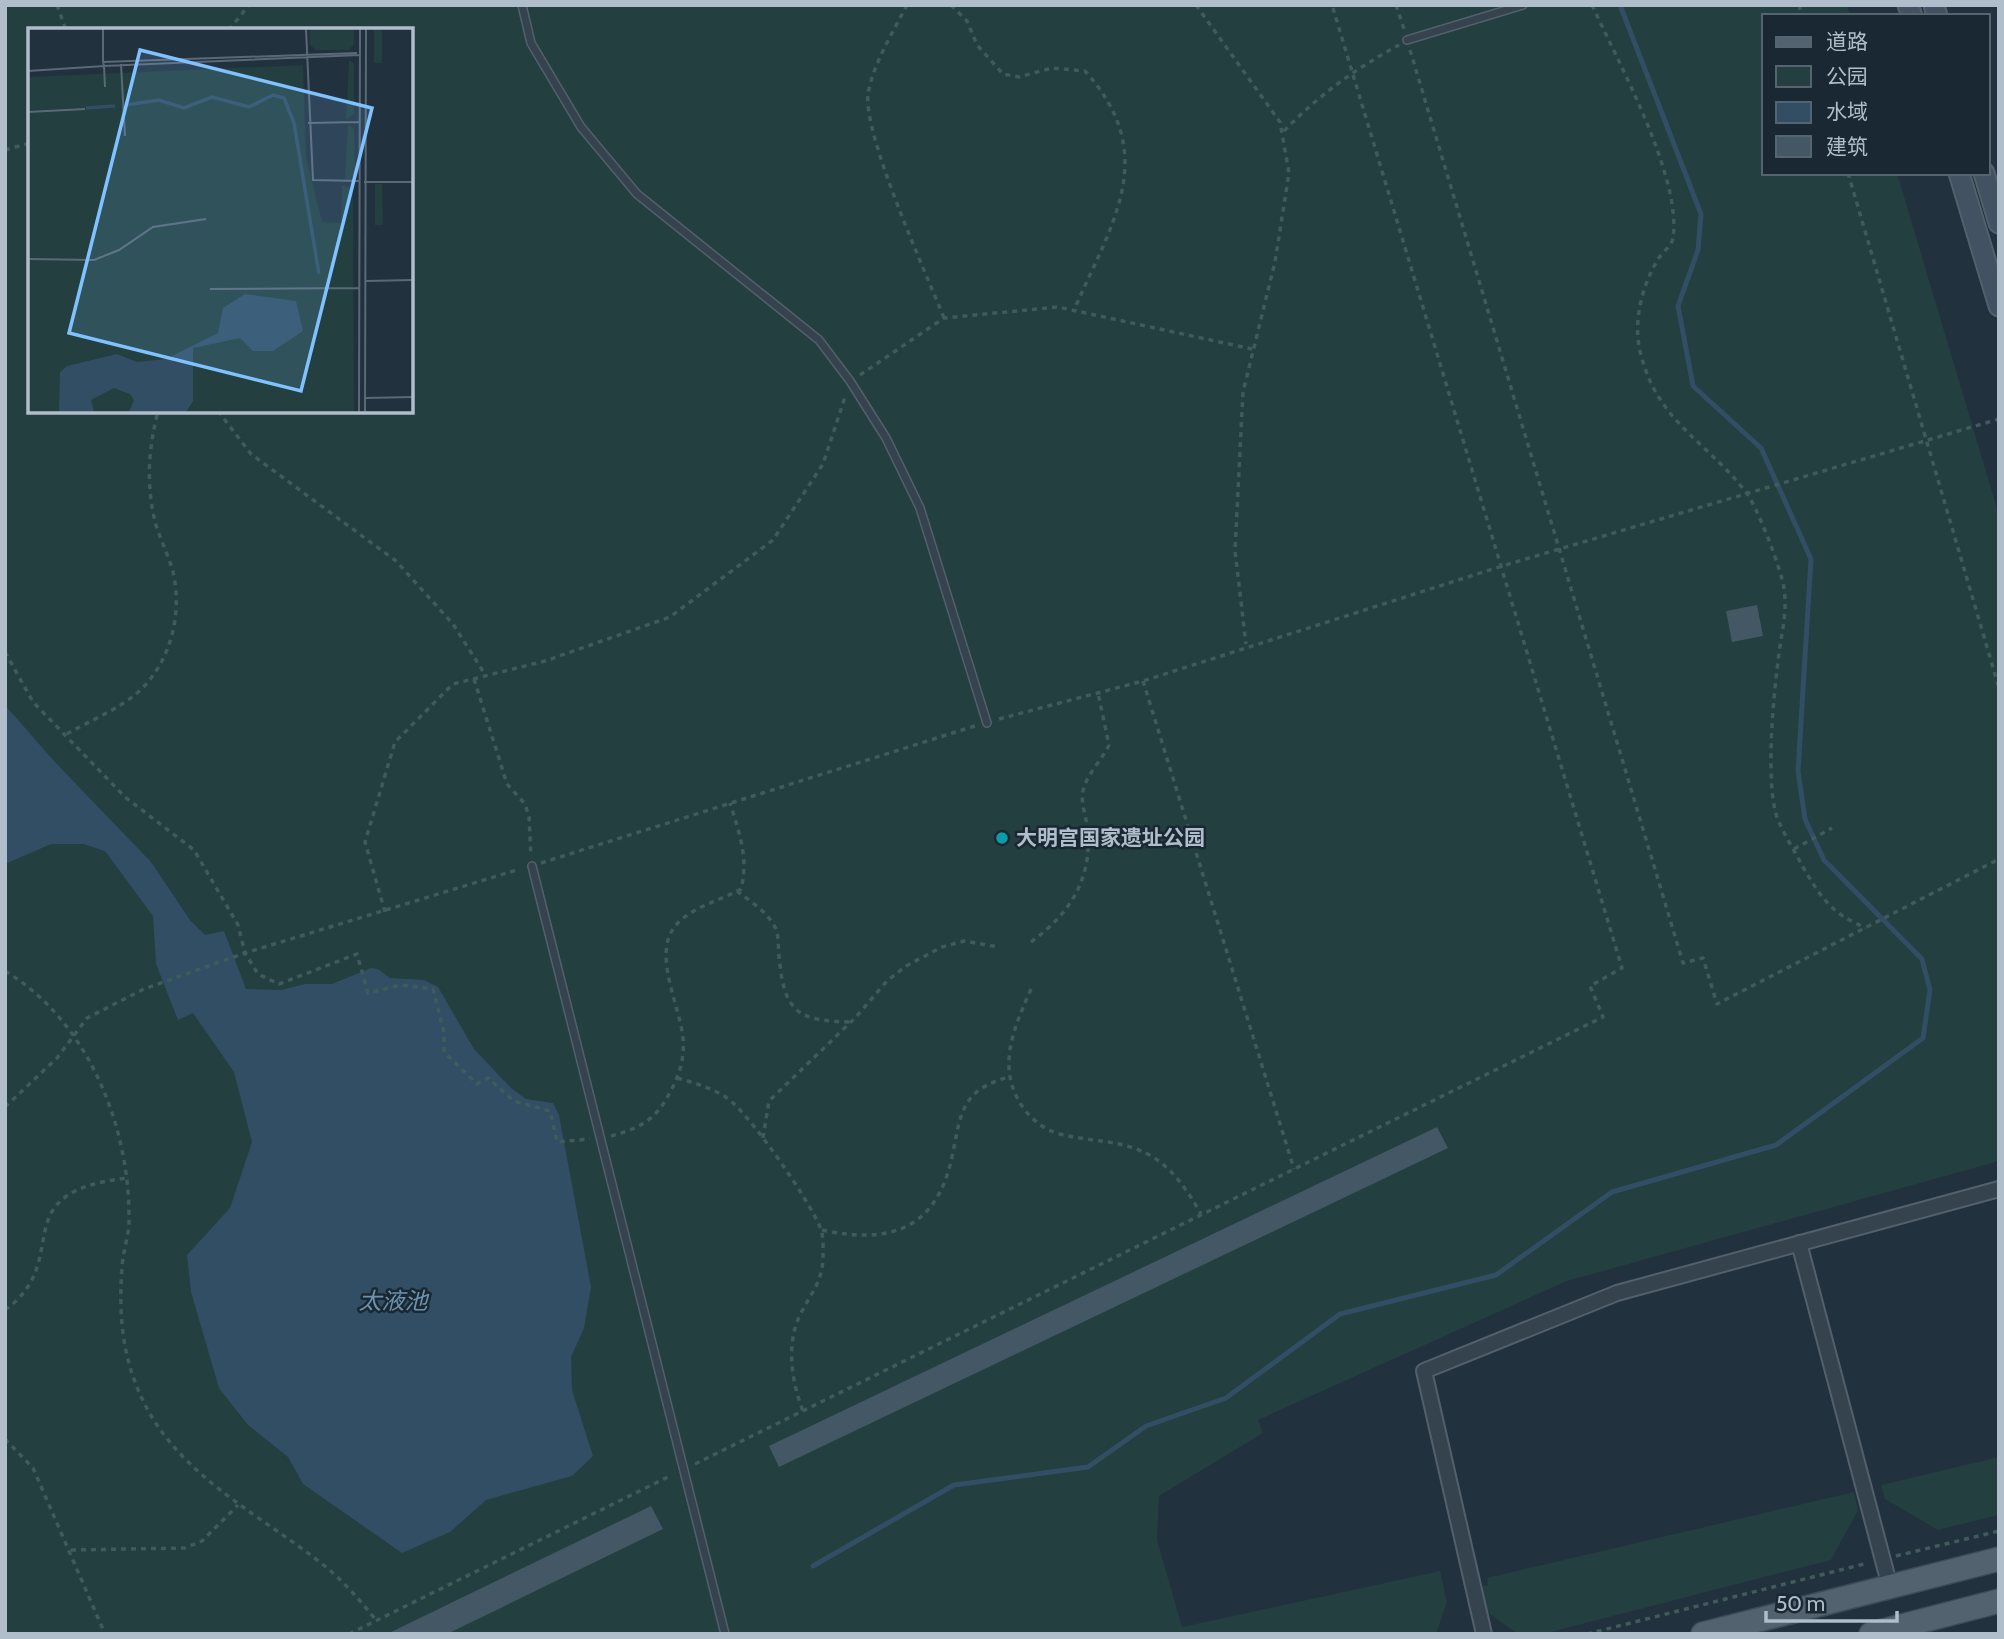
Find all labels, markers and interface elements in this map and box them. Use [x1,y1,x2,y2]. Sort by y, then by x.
legend [1762,14,1990,175]
inset map [28,28,413,413]
text: 道路 [1826,29,1868,54]
text: 公园 [1826,64,1868,89]
text: 水域 [1826,99,1868,124]
text: 建筑 [1826,134,1868,159]
place label: 大明宫国家遗址公园 [1016,825,1205,850]
marker: 大明宫国家遗址公园 [994,830,1010,846]
water label: 太液池 [359,1287,430,1315]
scale bar [1766,1580,1897,1624]
text: 50 m [1776,1591,1825,1616]

